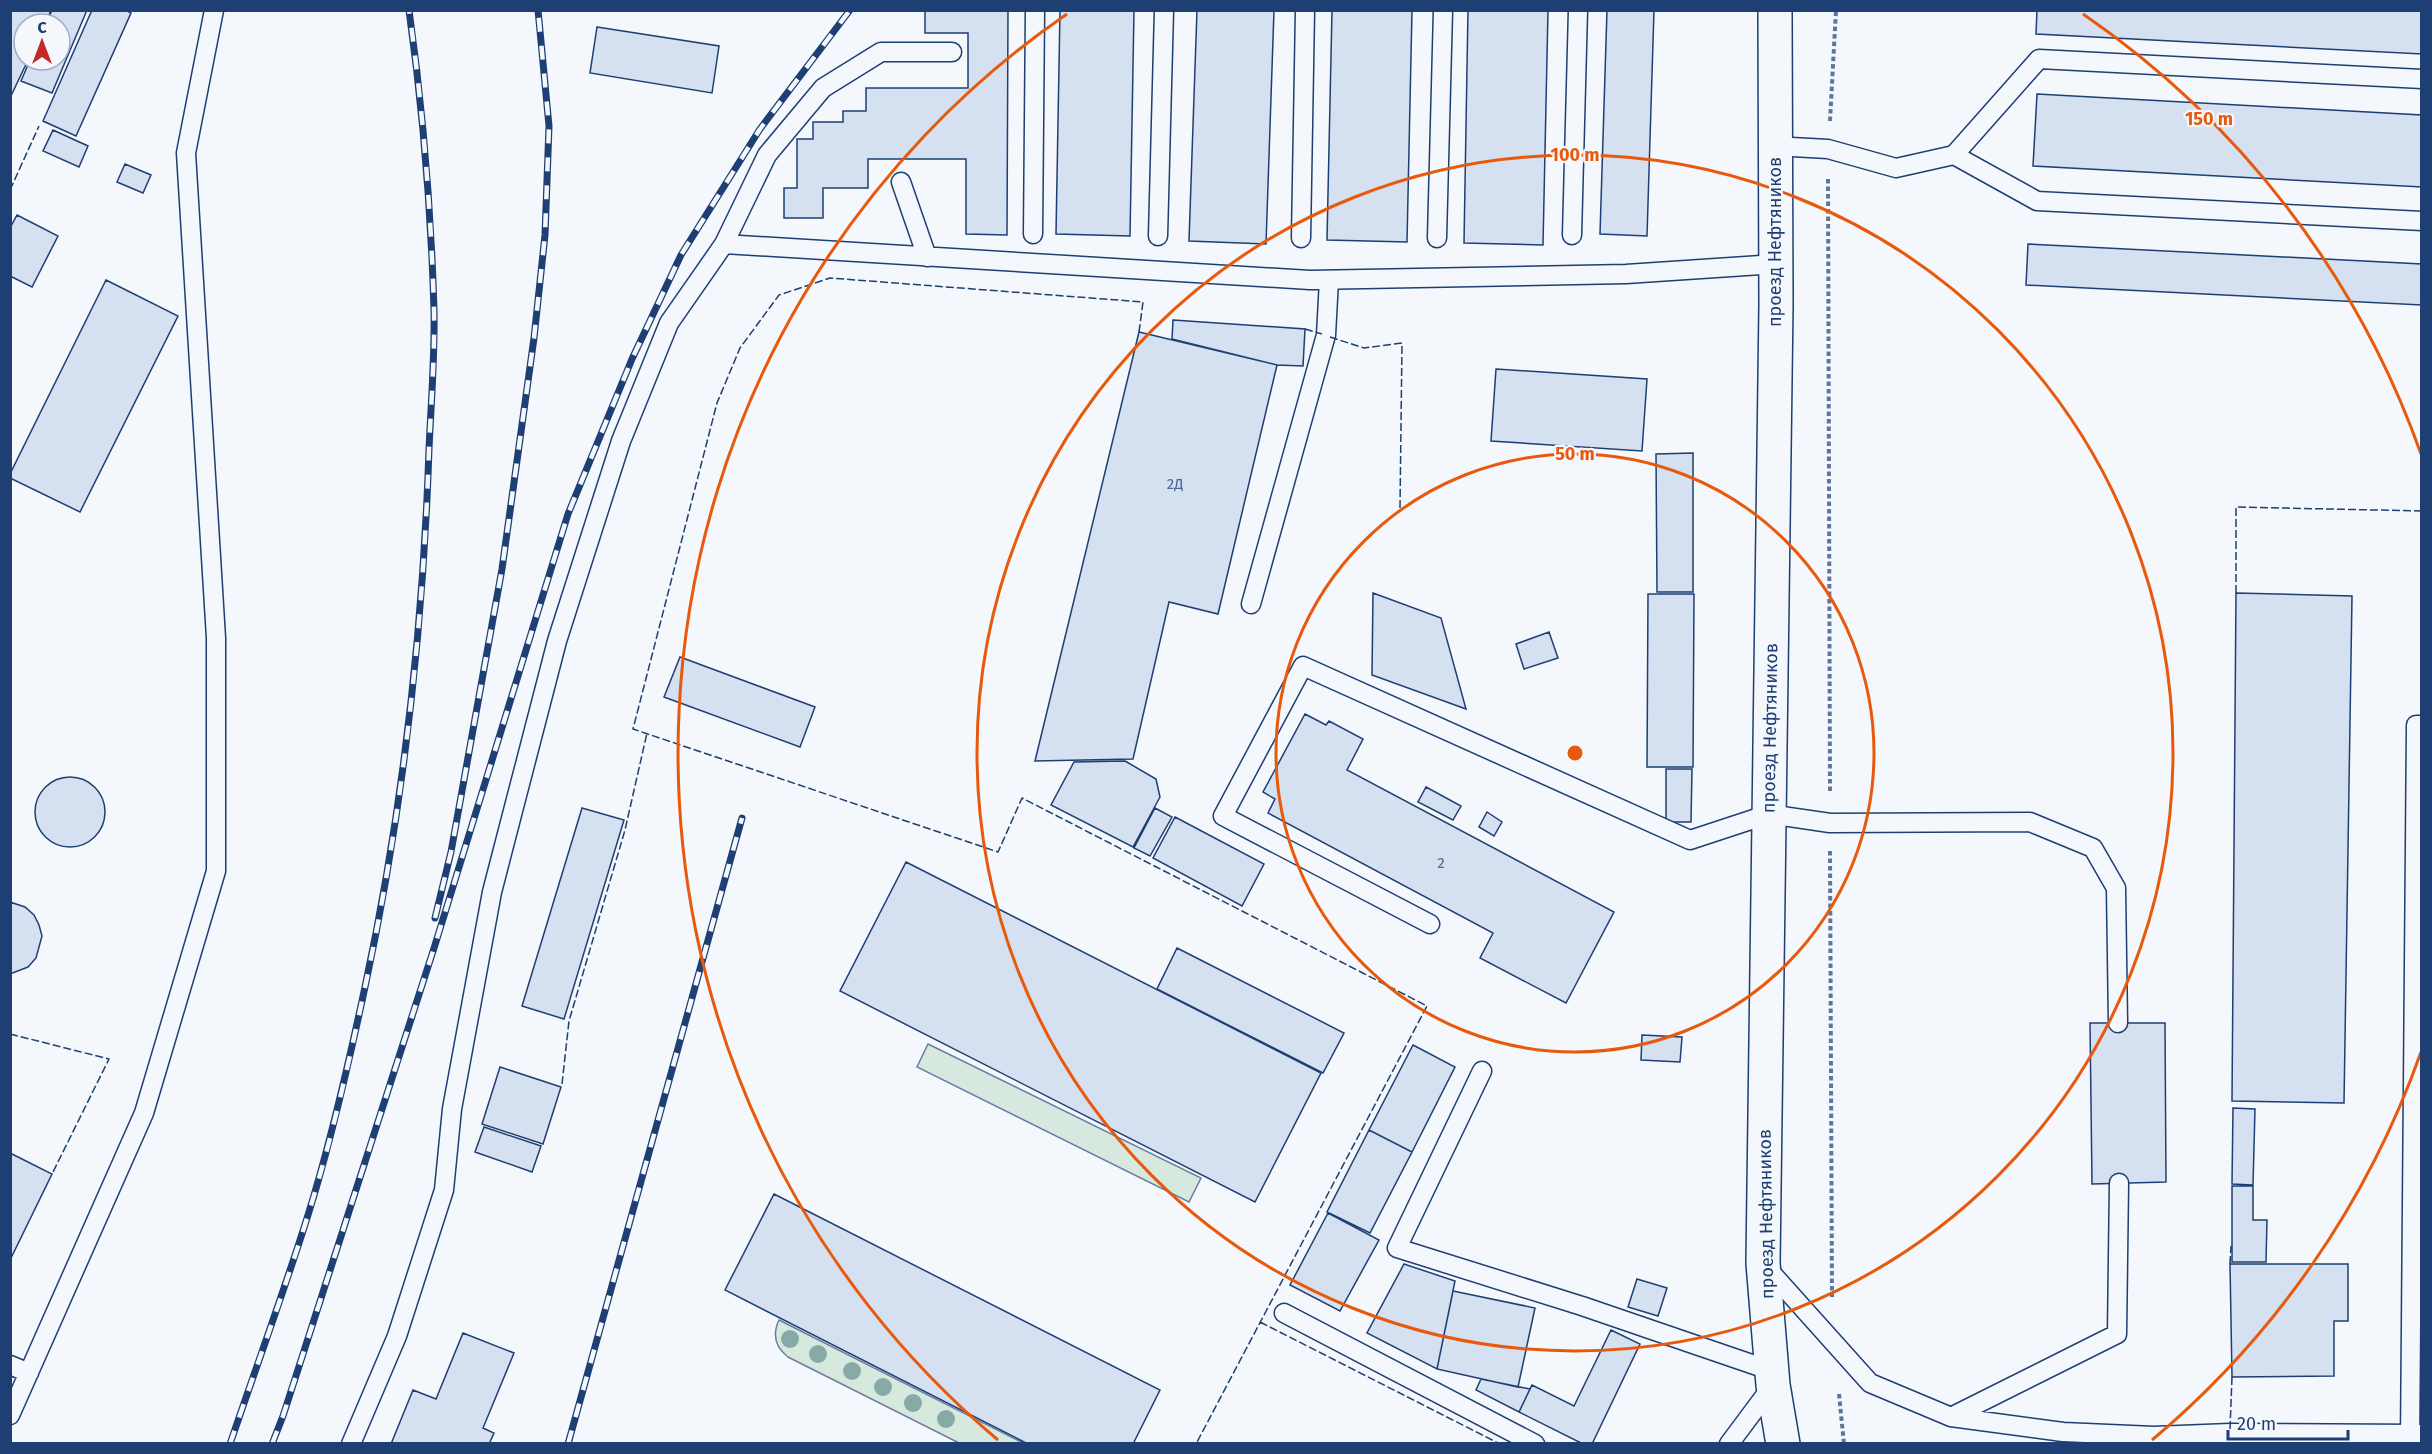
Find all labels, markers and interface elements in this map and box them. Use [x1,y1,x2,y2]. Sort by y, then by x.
north arrow [12,12,72,72]
text: С [37,18,47,37]
text: 150 m [2185,108,2233,130]
text: 100 m [1551,144,1599,166]
street label: проезд Нефтяников [1764,157,1786,327]
text: 50 m [1555,443,1595,465]
house number: 2Д [1167,475,1183,493]
street label: проезд Нефтяников [1758,643,1782,813]
centre of rings [1565,743,1585,763]
house number: 2 [1437,854,1445,872]
street label: проезд Нефтяников [1754,1129,1778,1299]
scale bar [2228,1403,2348,1441]
text: 20 m [2237,1413,2276,1435]

